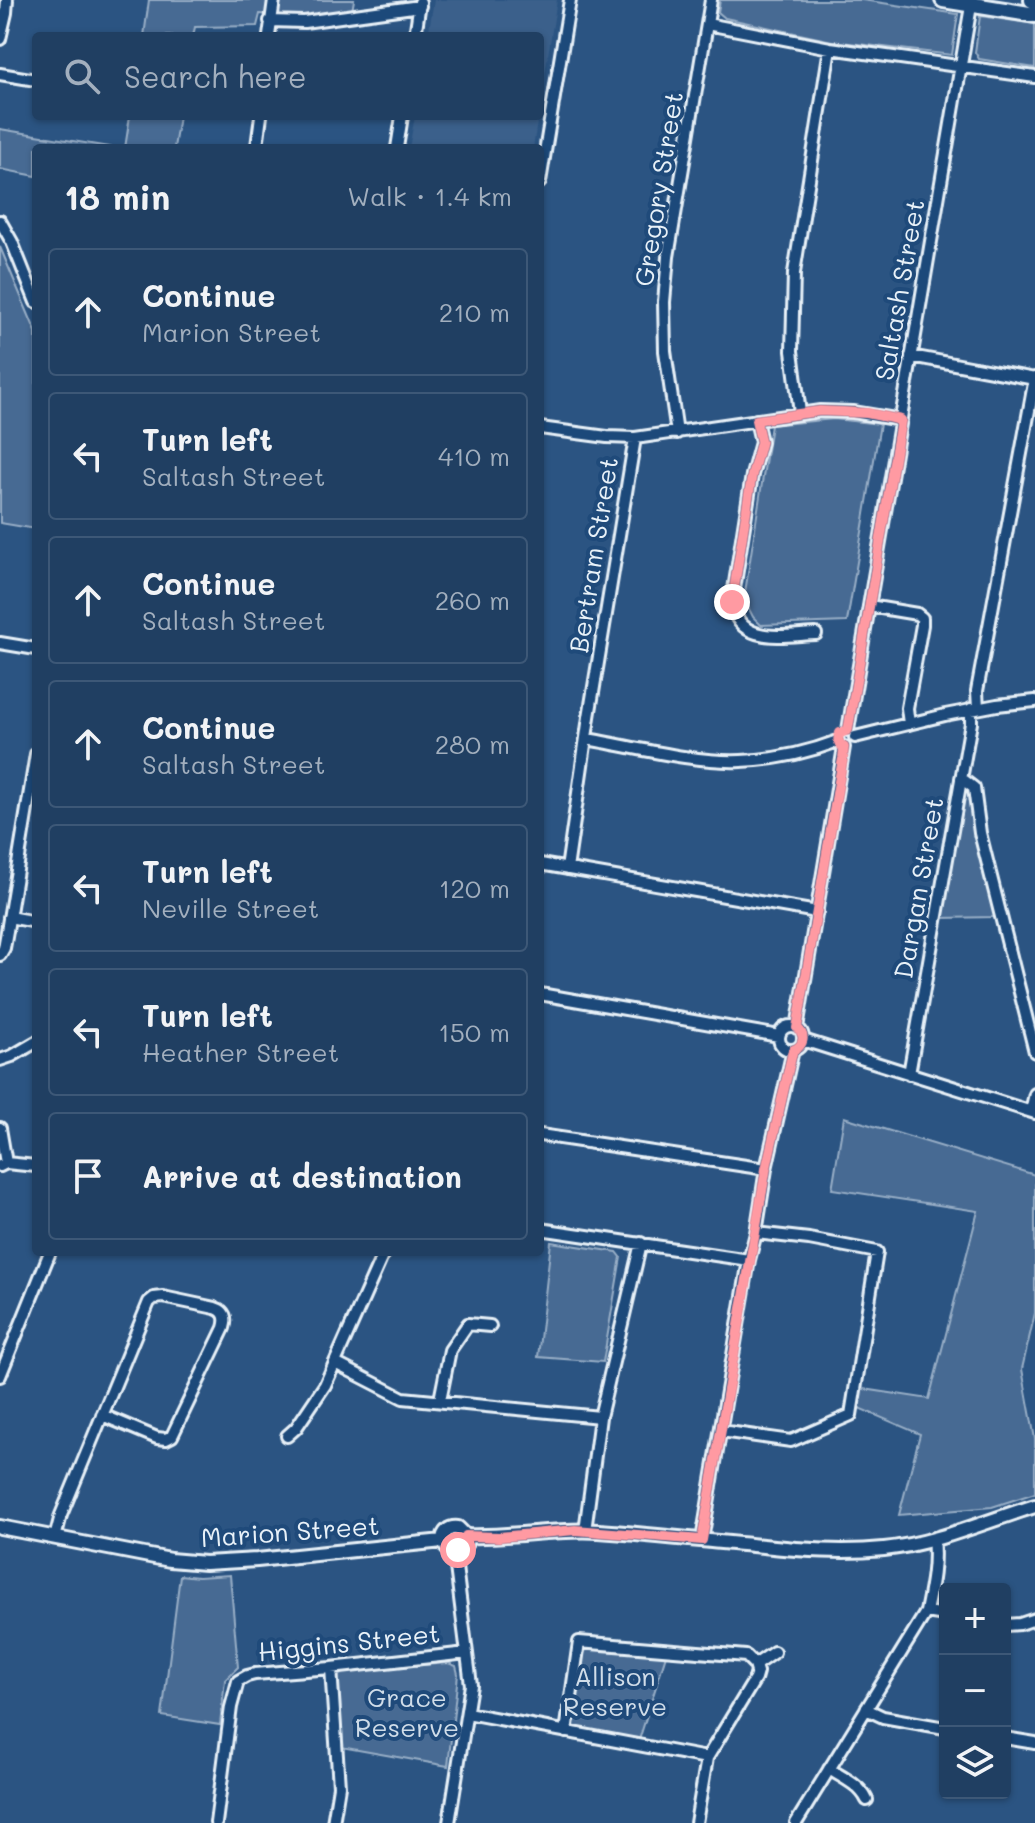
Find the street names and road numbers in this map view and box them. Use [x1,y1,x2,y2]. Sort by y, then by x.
street label: Gregory Street [626,89,690,289]
street label: Saltash Street [866,197,932,383]
street label: Bertram Street [561,455,625,655]
street label: Dargan Street [885,794,951,981]
street label: Marion Street [200,1508,380,1554]
street label: Higgins Street [256,1616,442,1668]

